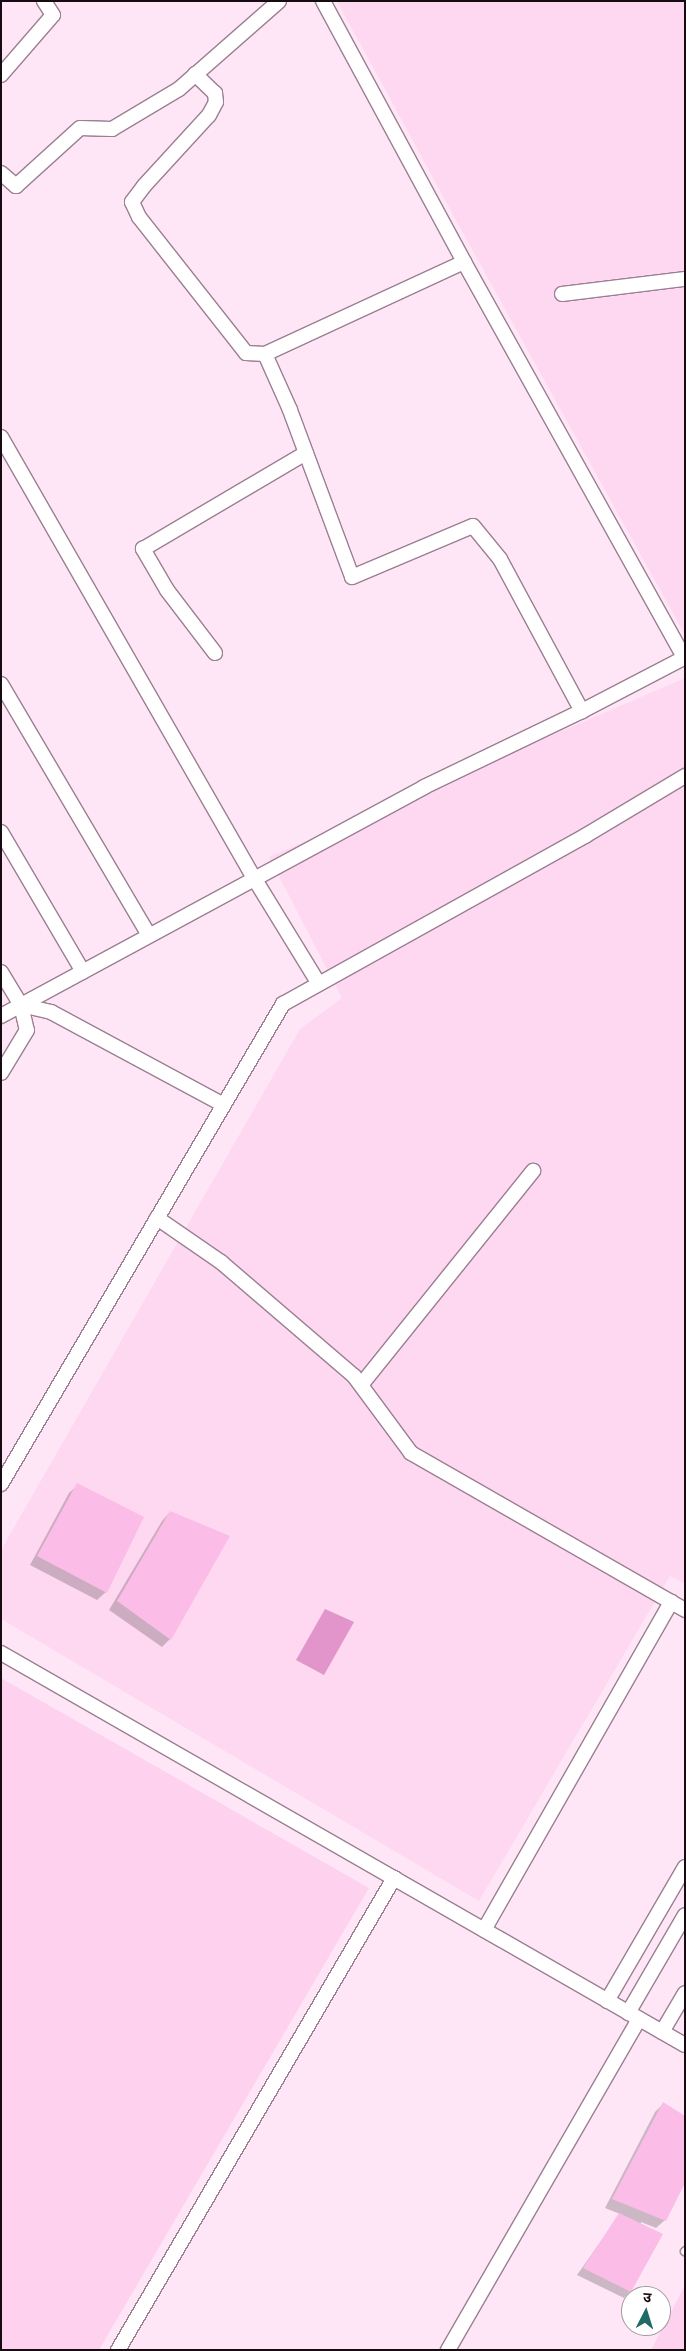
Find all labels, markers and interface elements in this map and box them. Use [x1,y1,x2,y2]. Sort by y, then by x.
north arrow [621,2286,671,2336]
text: उ [642,2289,652,2305]

